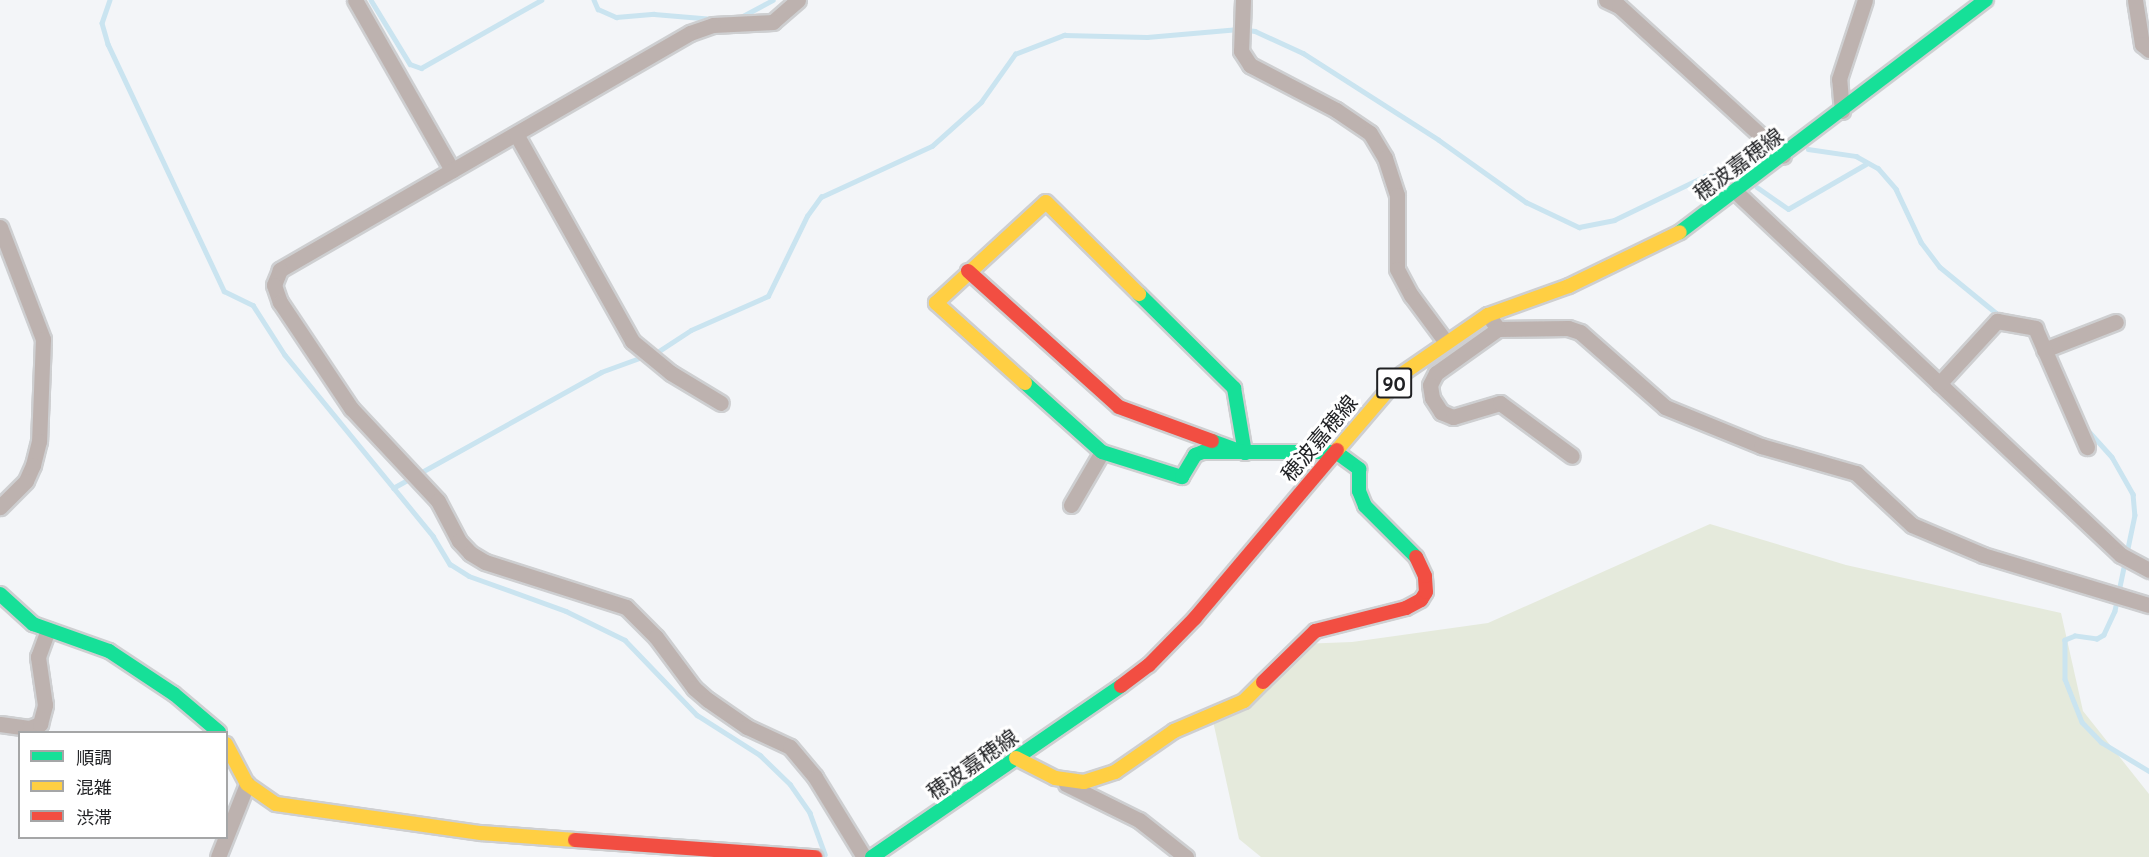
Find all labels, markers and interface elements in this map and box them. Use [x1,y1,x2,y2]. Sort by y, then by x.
street label: 穂波嘉穂線 [1688,122,1788,206]
road number: 90 [1376,366,1412,400]
street label: 穂波嘉穂線 [1276,390,1362,486]
street label: 穂波嘉穂線 [922,724,1022,804]
legend [18,731,228,839]
text: 順調 [76,746,112,769]
text: 混雑 [76,776,112,799]
text: 渋滞 [76,806,112,829]

